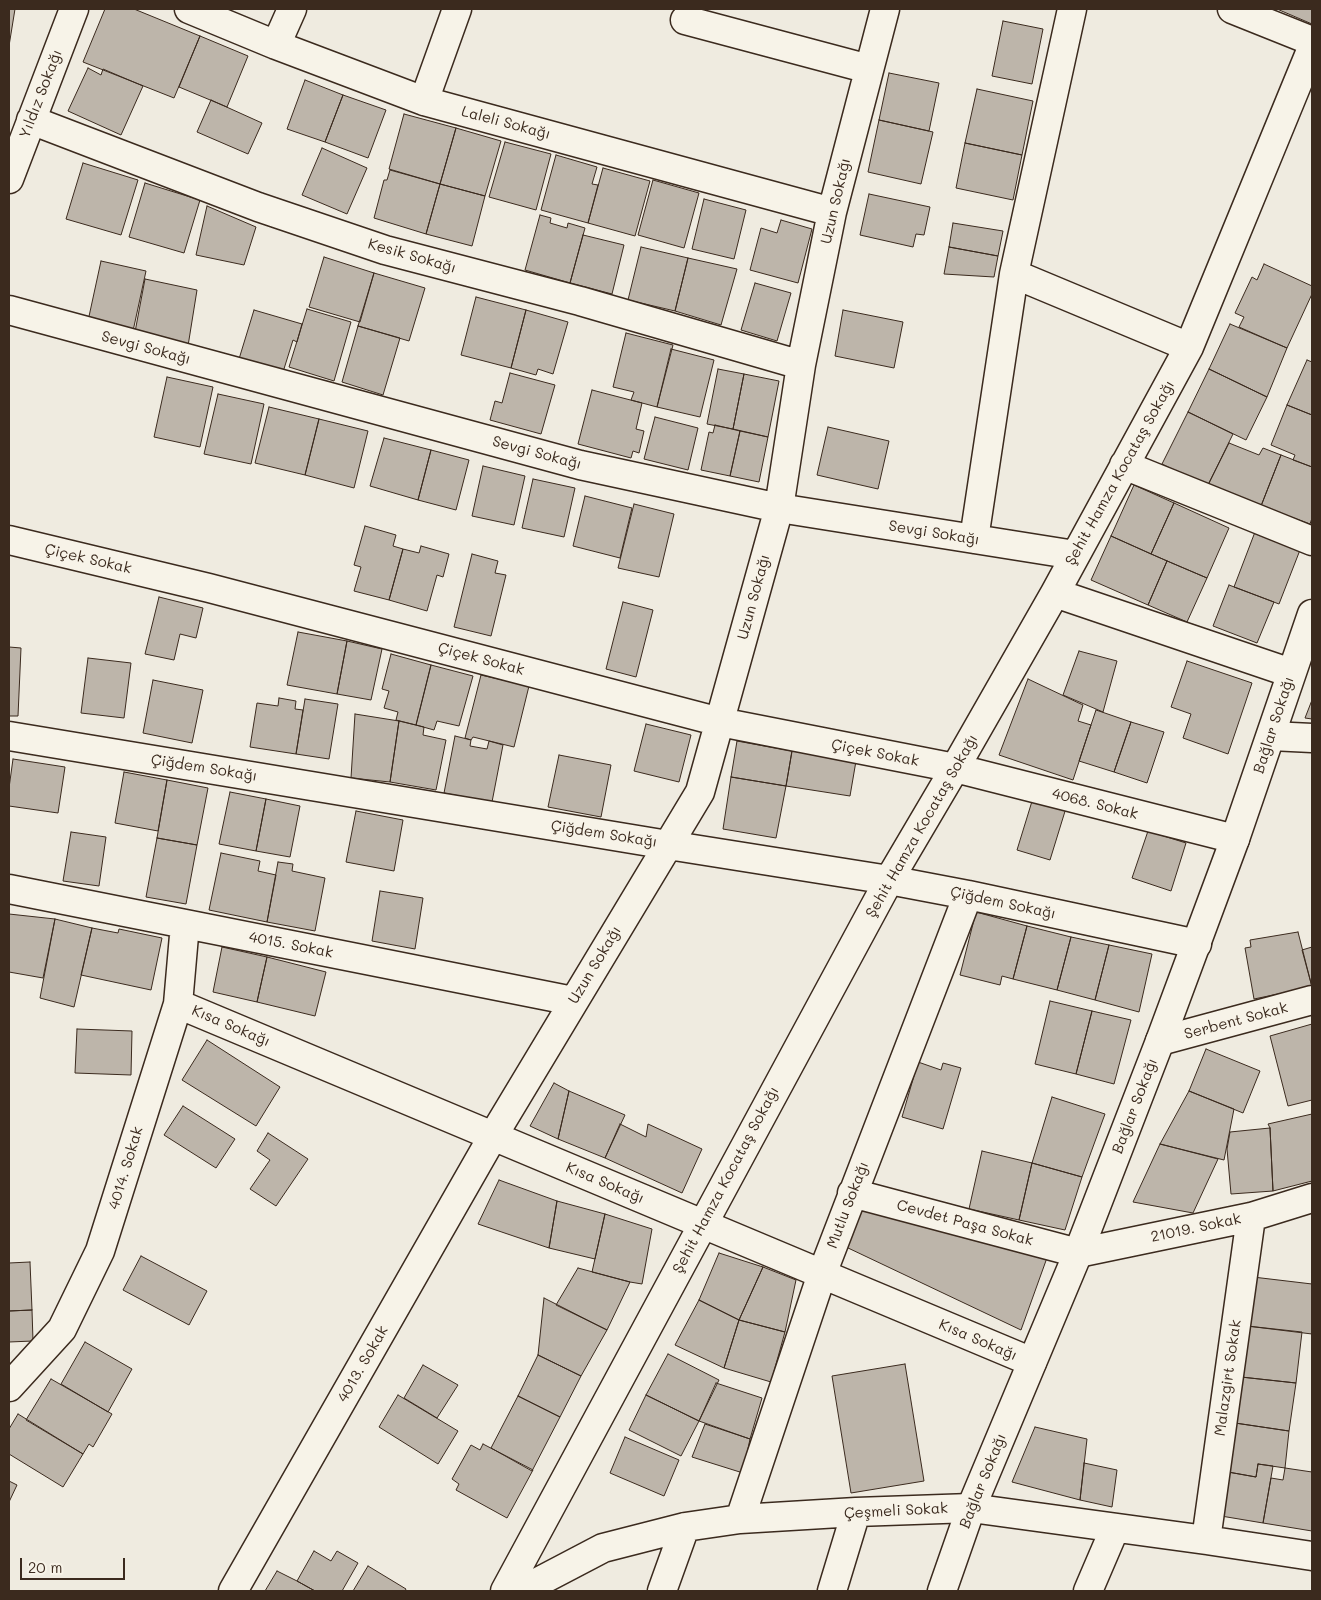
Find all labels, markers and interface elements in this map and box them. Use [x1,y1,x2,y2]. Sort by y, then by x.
street label: Yıldız Sokağı [16,47,66,141]
street label: Laleli Sokağı [459,102,553,144]
street label: Uzun Sokağı [817,156,855,246]
street label: Kesik Sokağı [366,235,458,277]
street label: Sevgi Sokağı [99,327,193,369]
street label: Şehit Hamza Kocataş Sokağı [1061,377,1179,569]
street label: Sevgi Sokağı [490,432,584,474]
street label: Sevgi Sokağı [887,517,981,549]
street label: Çiçek Sokak [43,540,133,578]
street label: Uzun Sokağı [734,552,774,642]
street label: Çiçek Sokak [436,639,526,679]
street label: Bağlar Sokağı [1250,674,1298,776]
street label: Şehit Hamza Kocataş Sokağı [862,731,982,921]
street label: Çiçek Sokak [830,736,920,770]
street label: Çiğdem Sokağı [149,751,259,785]
street label: 4068. Sokak [1050,785,1140,823]
street label: Çiğdem Sokağı [549,817,659,851]
street label: Çiğdem Sokağı [948,883,1058,923]
street label: Uzun Sokağı [565,923,625,1007]
street label: 4015. Sokak [247,928,335,962]
street label: Serbent Sokak [1182,999,1290,1043]
street label: Kısa Sokağı [189,1001,273,1051]
street label: Bağlar Sokağı [1109,1056,1161,1156]
street label: Şehit Hamza Kocataş Sokağı [669,1084,783,1276]
street label: 4014. Sokak [105,1125,147,1211]
street label: Kısa Sokağı [563,1158,647,1208]
street label: Mutlu Sokağı [823,1159,873,1251]
street label: Cevdet Paşa Sokak [895,1196,1035,1250]
street label: 21019. Sokak [1149,1210,1243,1246]
street label: Kısa Sokağı [936,1315,1020,1365]
street label: Malazgirt Sokak [1211,1319,1245,1437]
street label: 4013. Sokak [334,1323,392,1405]
street label: Bağlar Sokağı [956,1431,1010,1531]
street label: Çeşmeli Sokak [843,1499,949,1523]
scale bar [22,1548,128,1580]
text: 20 m [28,1557,62,1577]

